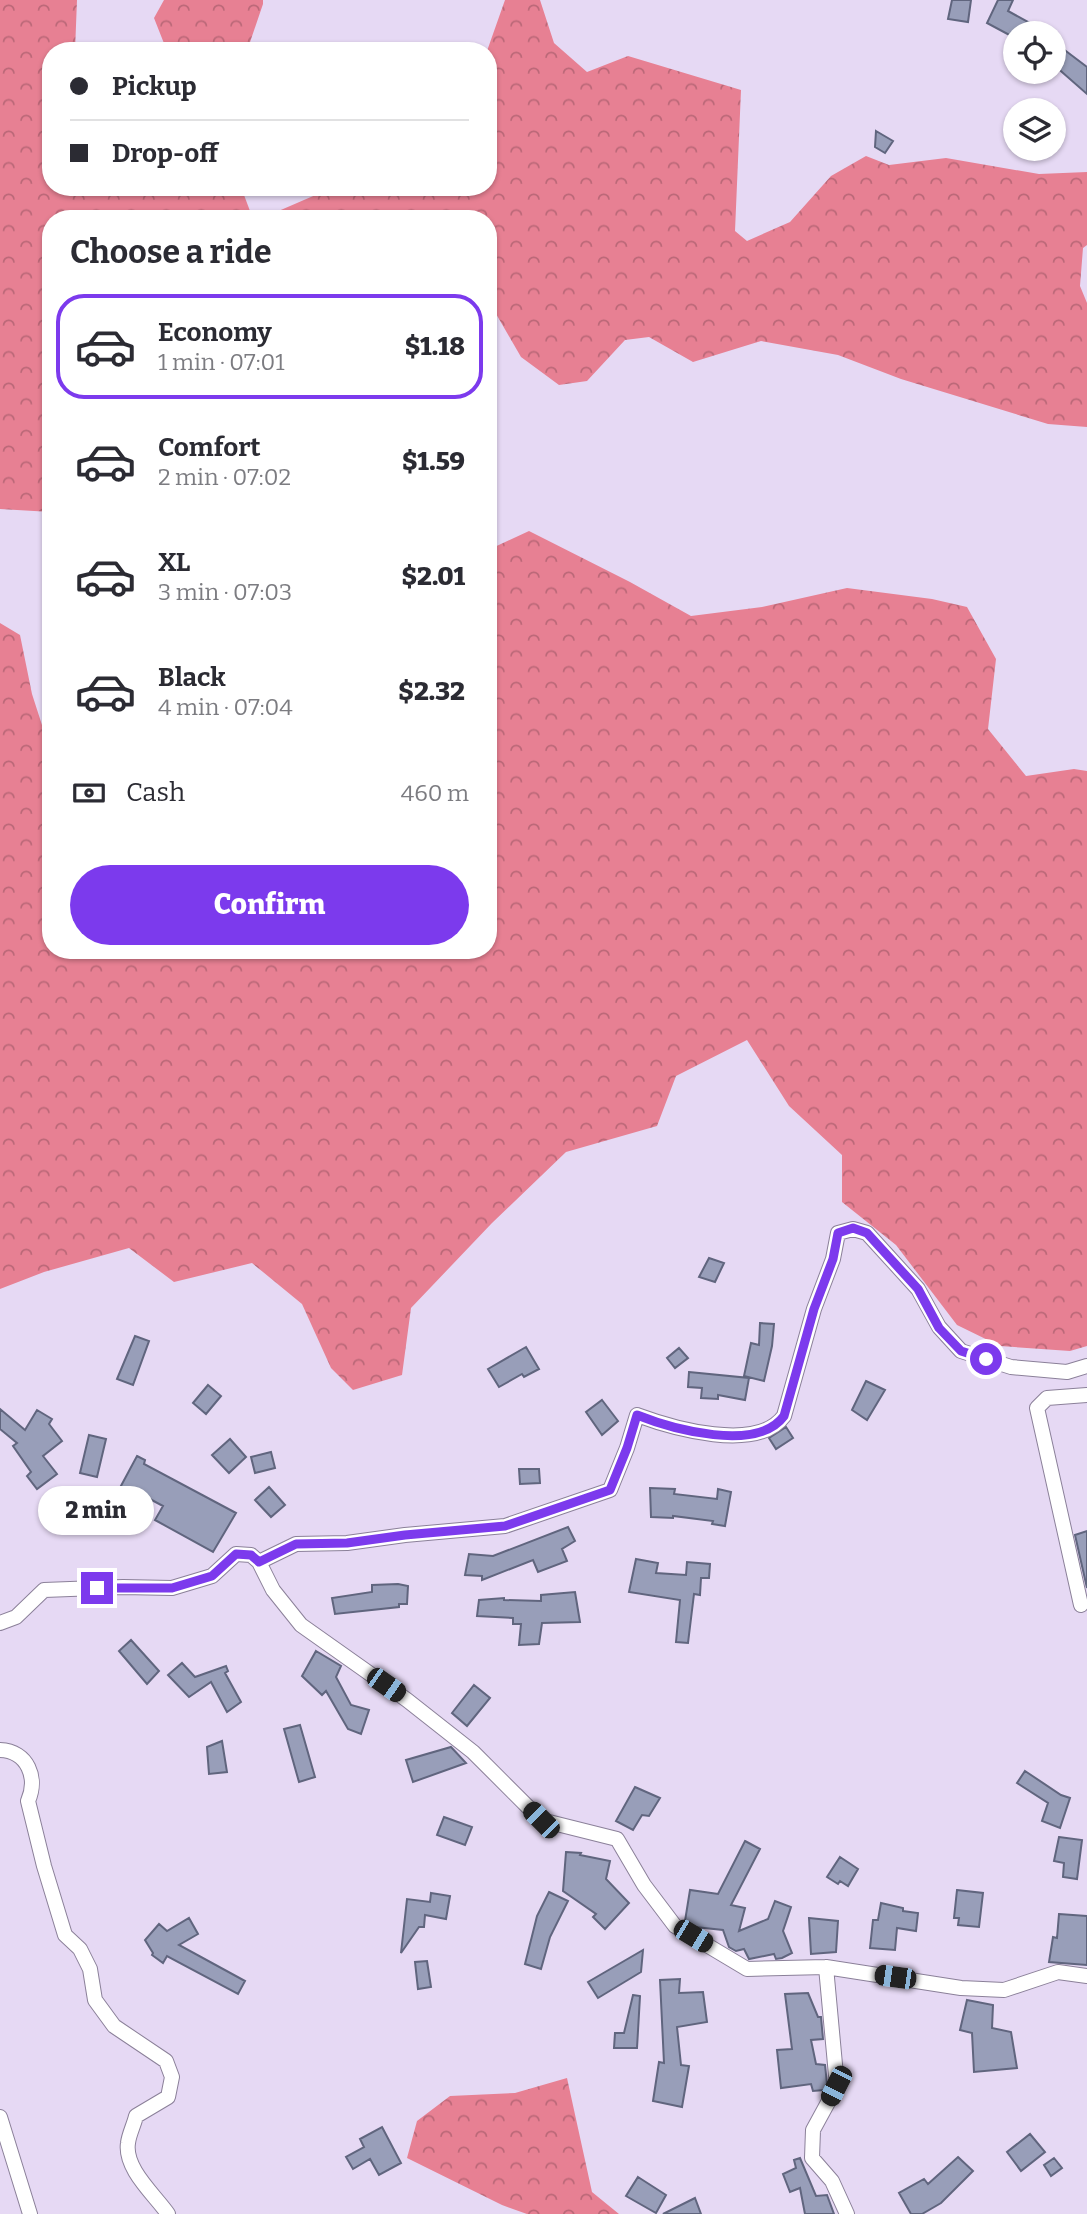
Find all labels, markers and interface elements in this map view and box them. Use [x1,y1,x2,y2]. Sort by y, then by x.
map controls [1003,21,1066,161]
button: locate [1003,21,1066,84]
text: Pickup [112,71,197,102]
button: layers [1003,98,1066,161]
text: Drop-off [112,138,218,169]
text: Choose a ride [70,233,271,271]
icon: car [74,315,137,378]
text: Economy [158,317,272,348]
text: $1.18 [405,331,465,362]
text: 1 min · 07:01 [158,348,285,376]
icon: car [74,430,137,493]
text: Comfort [158,432,261,463]
text: $1.59 [402,446,465,477]
text: 2 min · 07:02 [158,463,291,491]
icon: car [74,545,137,608]
text: XL [158,547,190,578]
text: $2.01 [401,561,465,592]
text: 3 min · 07:03 [158,578,292,606]
icon: car [74,660,137,723]
text: Black [158,662,226,693]
text: $2.32 [398,676,465,707]
text: 4 min · 07:04 [158,693,293,721]
icon: cash [70,774,108,812]
text: Cash [126,777,185,808]
text: 460 m [401,779,469,807]
button: Confirm [70,865,469,945]
route start [970,1343,1002,1375]
callout: 2 min [39,1486,155,1536]
text: 2 min [65,1496,127,1524]
route end [81,1572,113,1604]
car [363,1664,410,1706]
car [519,1798,564,1842]
car [670,1916,717,1956]
car [873,1964,918,1990]
car [818,2063,855,2109]

